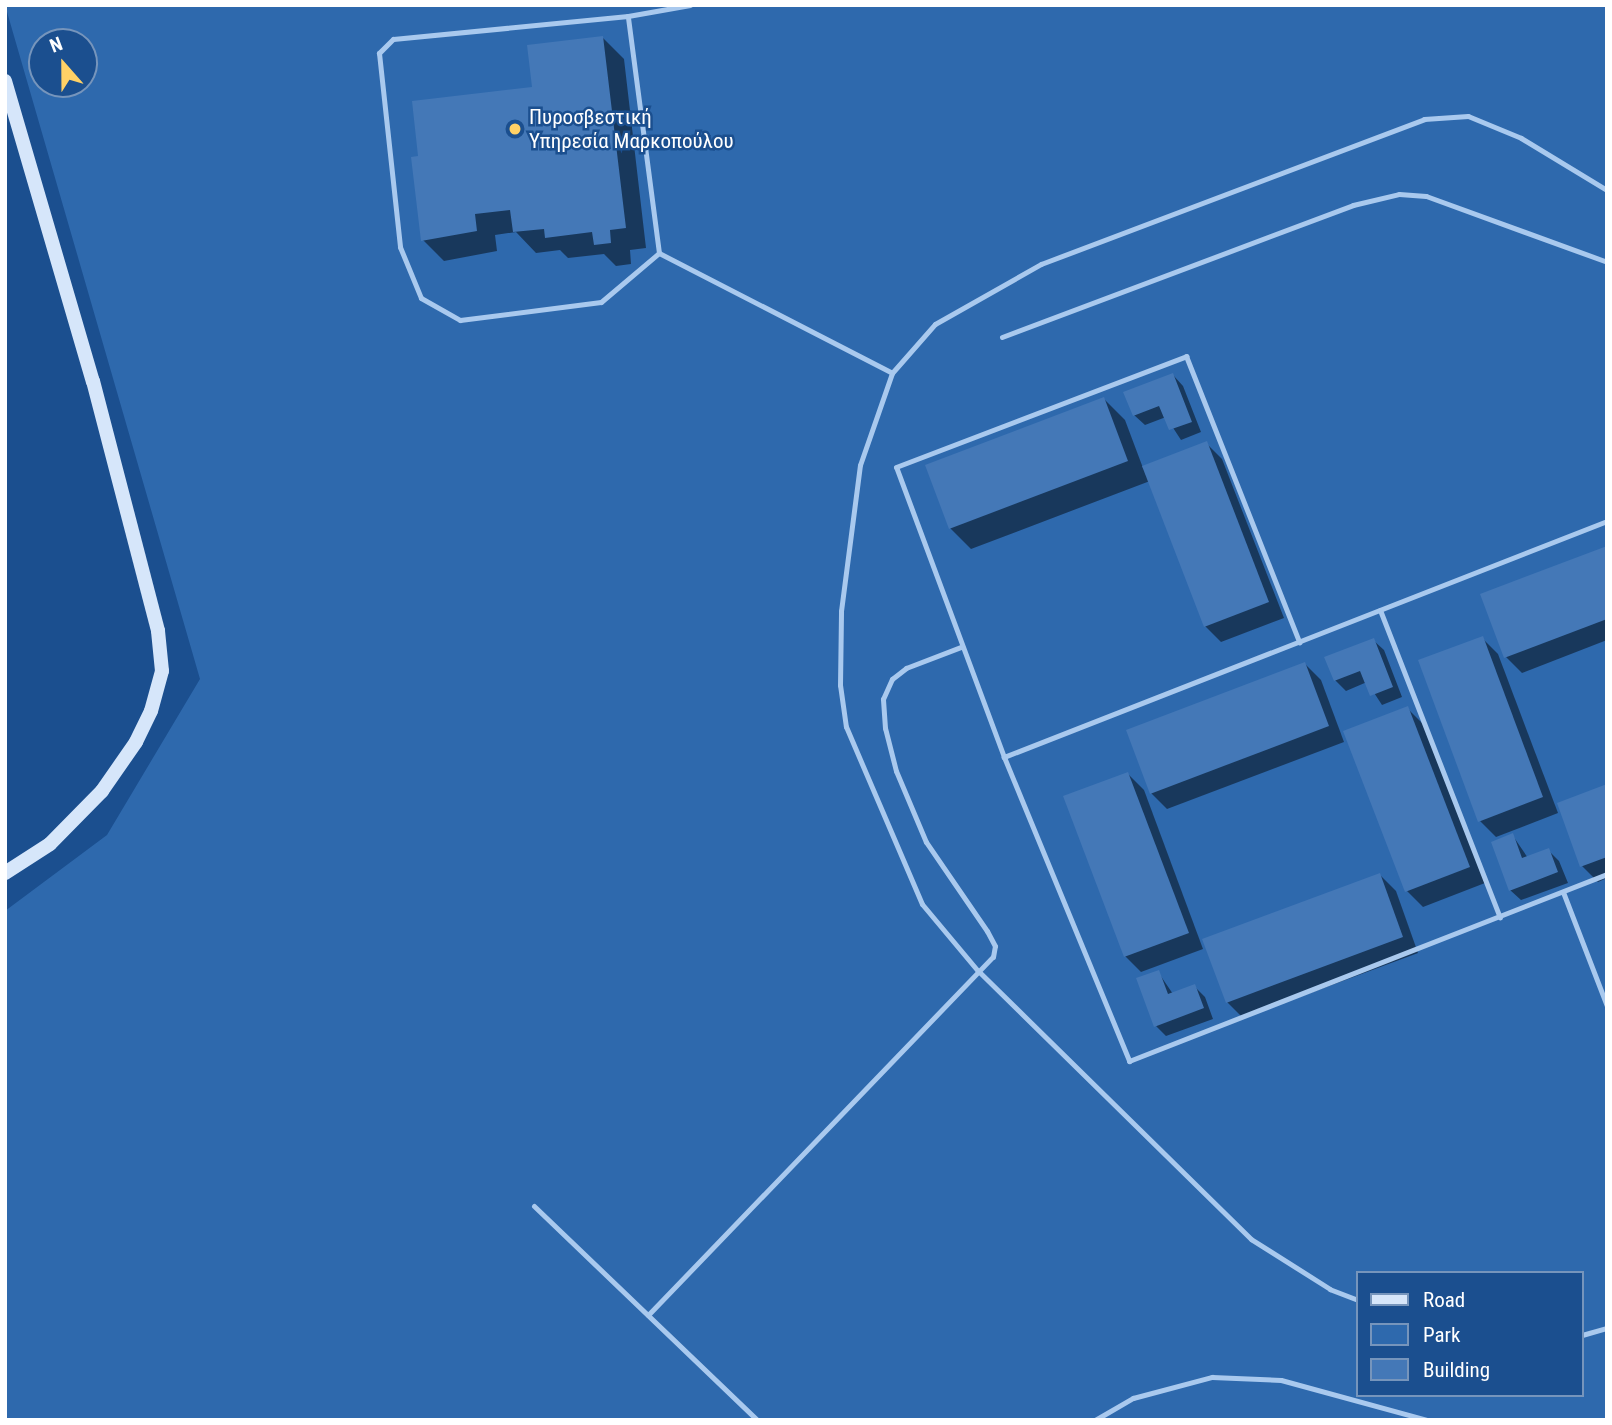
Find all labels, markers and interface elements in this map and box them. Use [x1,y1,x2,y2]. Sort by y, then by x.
north arrow [28,28,98,98]
text: N [46,32,66,58]
place label: Πυροσβεστική Υπηρεσία Μαρκοπούλου [529,104,734,154]
marker: Πυροσβεστική Υπηρεσία Μαρκοπούλου [507,121,523,137]
legend [1356,1271,1584,1397]
text: Road [1423,1288,1465,1312]
text: Park [1423,1323,1460,1347]
text: Building [1423,1358,1490,1382]

